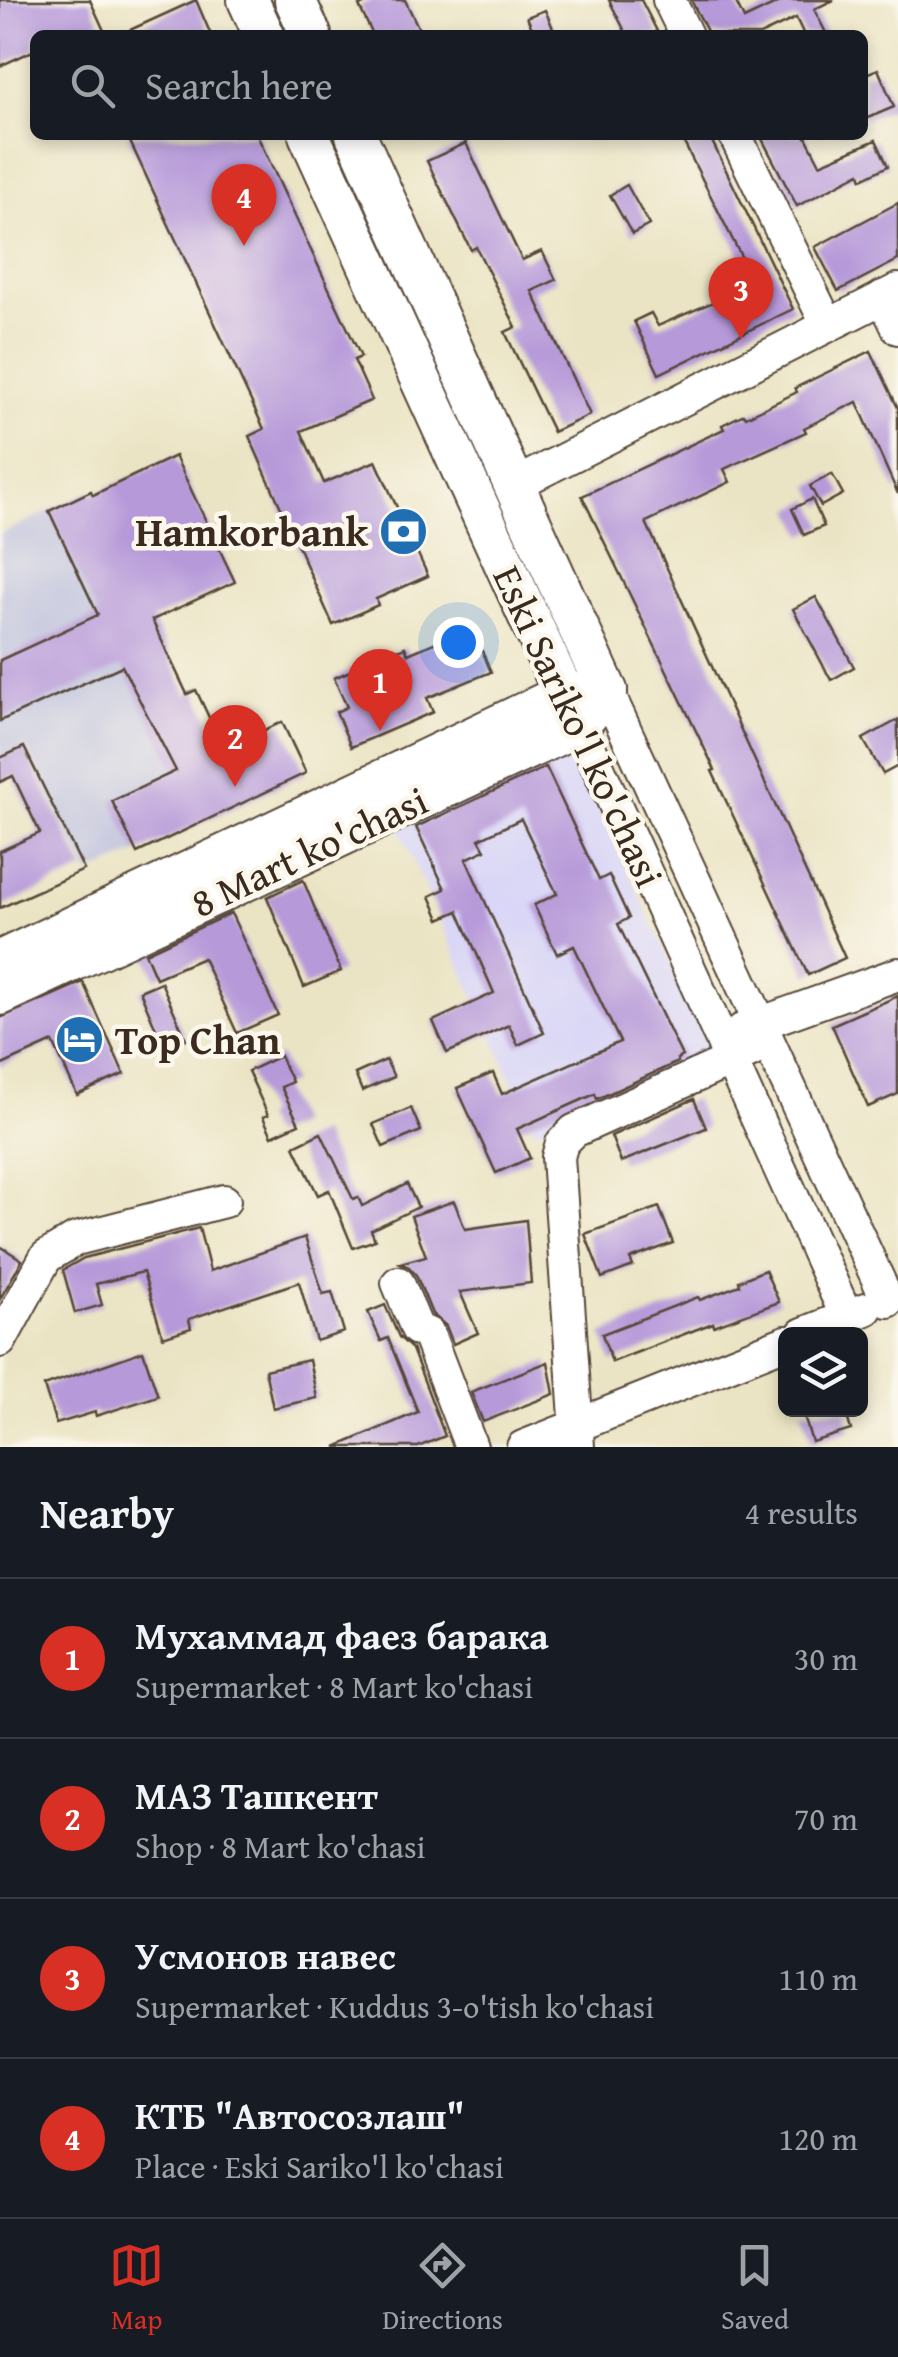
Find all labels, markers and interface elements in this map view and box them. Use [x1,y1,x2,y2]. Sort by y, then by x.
search box [30,30,868,140]
text: Search here [145,57,333,113]
icon: search [65,58,120,113]
pin: 4 [212,164,276,246]
pin: 3 [708,256,774,339]
place label: Hamkorbank [135,502,368,561]
bank icon: Hamkorbank [377,505,429,557]
street label: Eski Sariko'l ko'chasi [479,556,679,896]
your location [433,617,484,668]
pin: 1 [348,648,412,731]
pin: 2 [202,704,268,787]
street label: 8 Mart ko'chasi [181,770,437,932]
place label: Top Chan [115,1010,281,1069]
hotel icon: Top Chan [54,1013,106,1065]
map controls [778,1327,868,1417]
button: layers [778,1327,868,1417]
text: Nearby [40,1482,174,1543]
text: 4 results [745,1489,858,1536]
text: Мухаммад фаез барака [135,1607,549,1663]
text: 1 [64,1635,81,1682]
text: 30 m [794,1635,858,1682]
text: Supermarket · 8 Mart ko'chasi [135,1663,533,1710]
text: МАЗ Ташкент [135,1767,378,1823]
text: 2 [64,1795,81,1842]
text: 70 m [794,1795,858,1842]
text: Shop · 8 Mart ko'chasi [135,1823,426,1870]
text: Усмонов навес [135,1927,396,1983]
text: 3 [64,1955,81,2002]
text: 110 m [779,1955,858,2002]
text: Supermarket · Kuddus 3-o'tish ko'chasi [135,1983,654,2030]
text: КТБ "Автосозлаш" [135,2087,465,2143]
text: 4 [64,2115,81,2162]
text: 120 m [779,2115,858,2162]
text: Place · Eski Sariko'l ko'chasi [135,2143,504,2190]
tab: Map [109,2238,164,2339]
tab: Directions [382,2238,503,2339]
tab: Saved [721,2238,789,2339]

